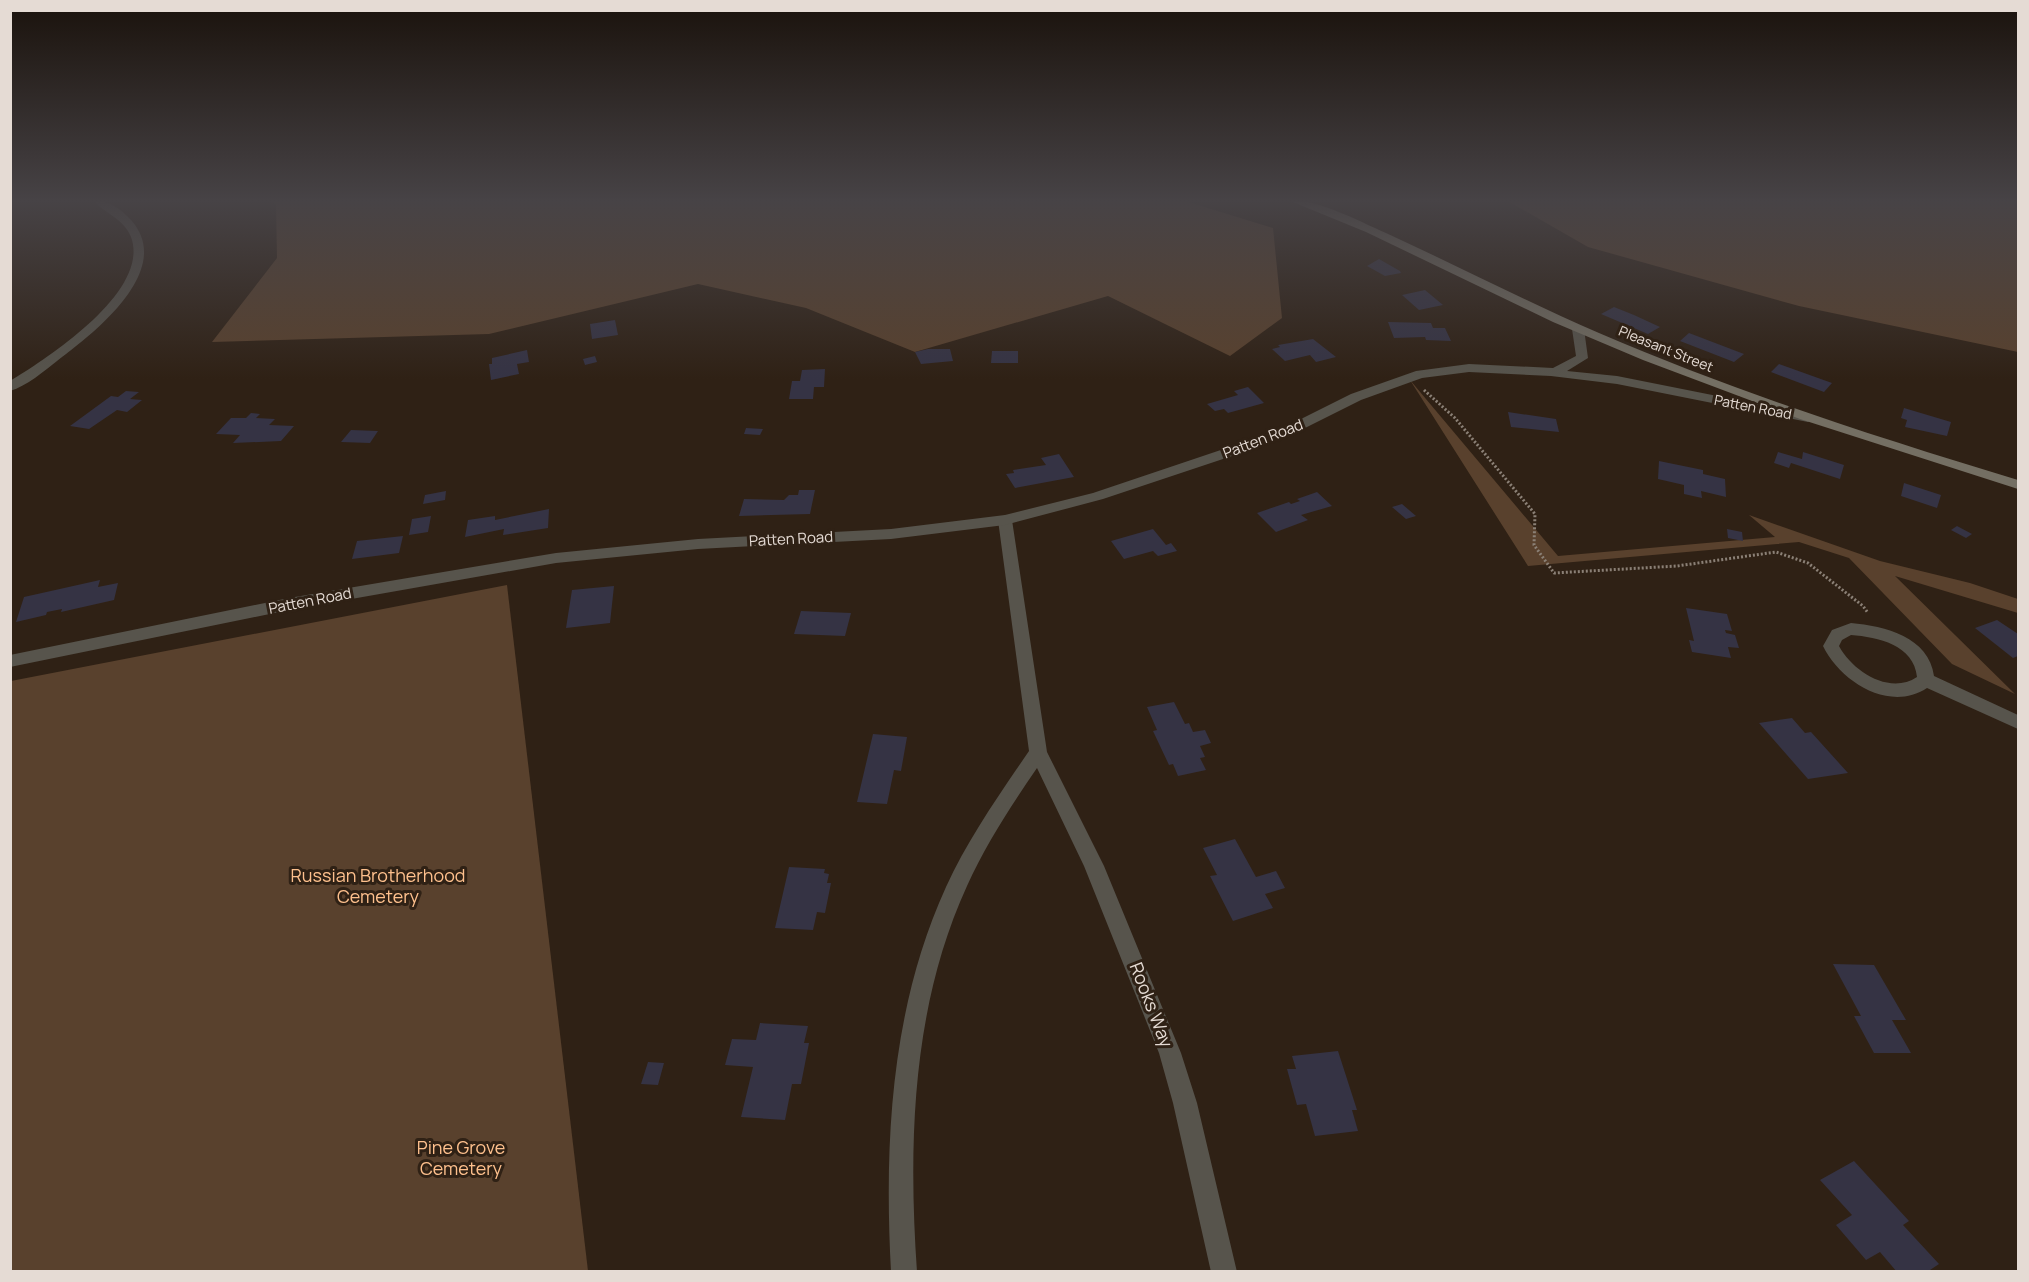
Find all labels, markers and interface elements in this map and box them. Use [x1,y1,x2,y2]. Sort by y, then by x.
street label: Pleasant Street [1616,321,1717,376]
street label: Patten Road [1713,390,1793,423]
street label: Patten Road [1220,414,1306,463]
street label: Patten Road [748,526,834,551]
street label: Patten Road [267,582,353,619]
park label: Russian Brotherhood Cemetery [291,863,466,908]
street label: Rooks Way [1125,959,1179,1051]
park label: Pine Grove Cemetery [417,1135,505,1180]

